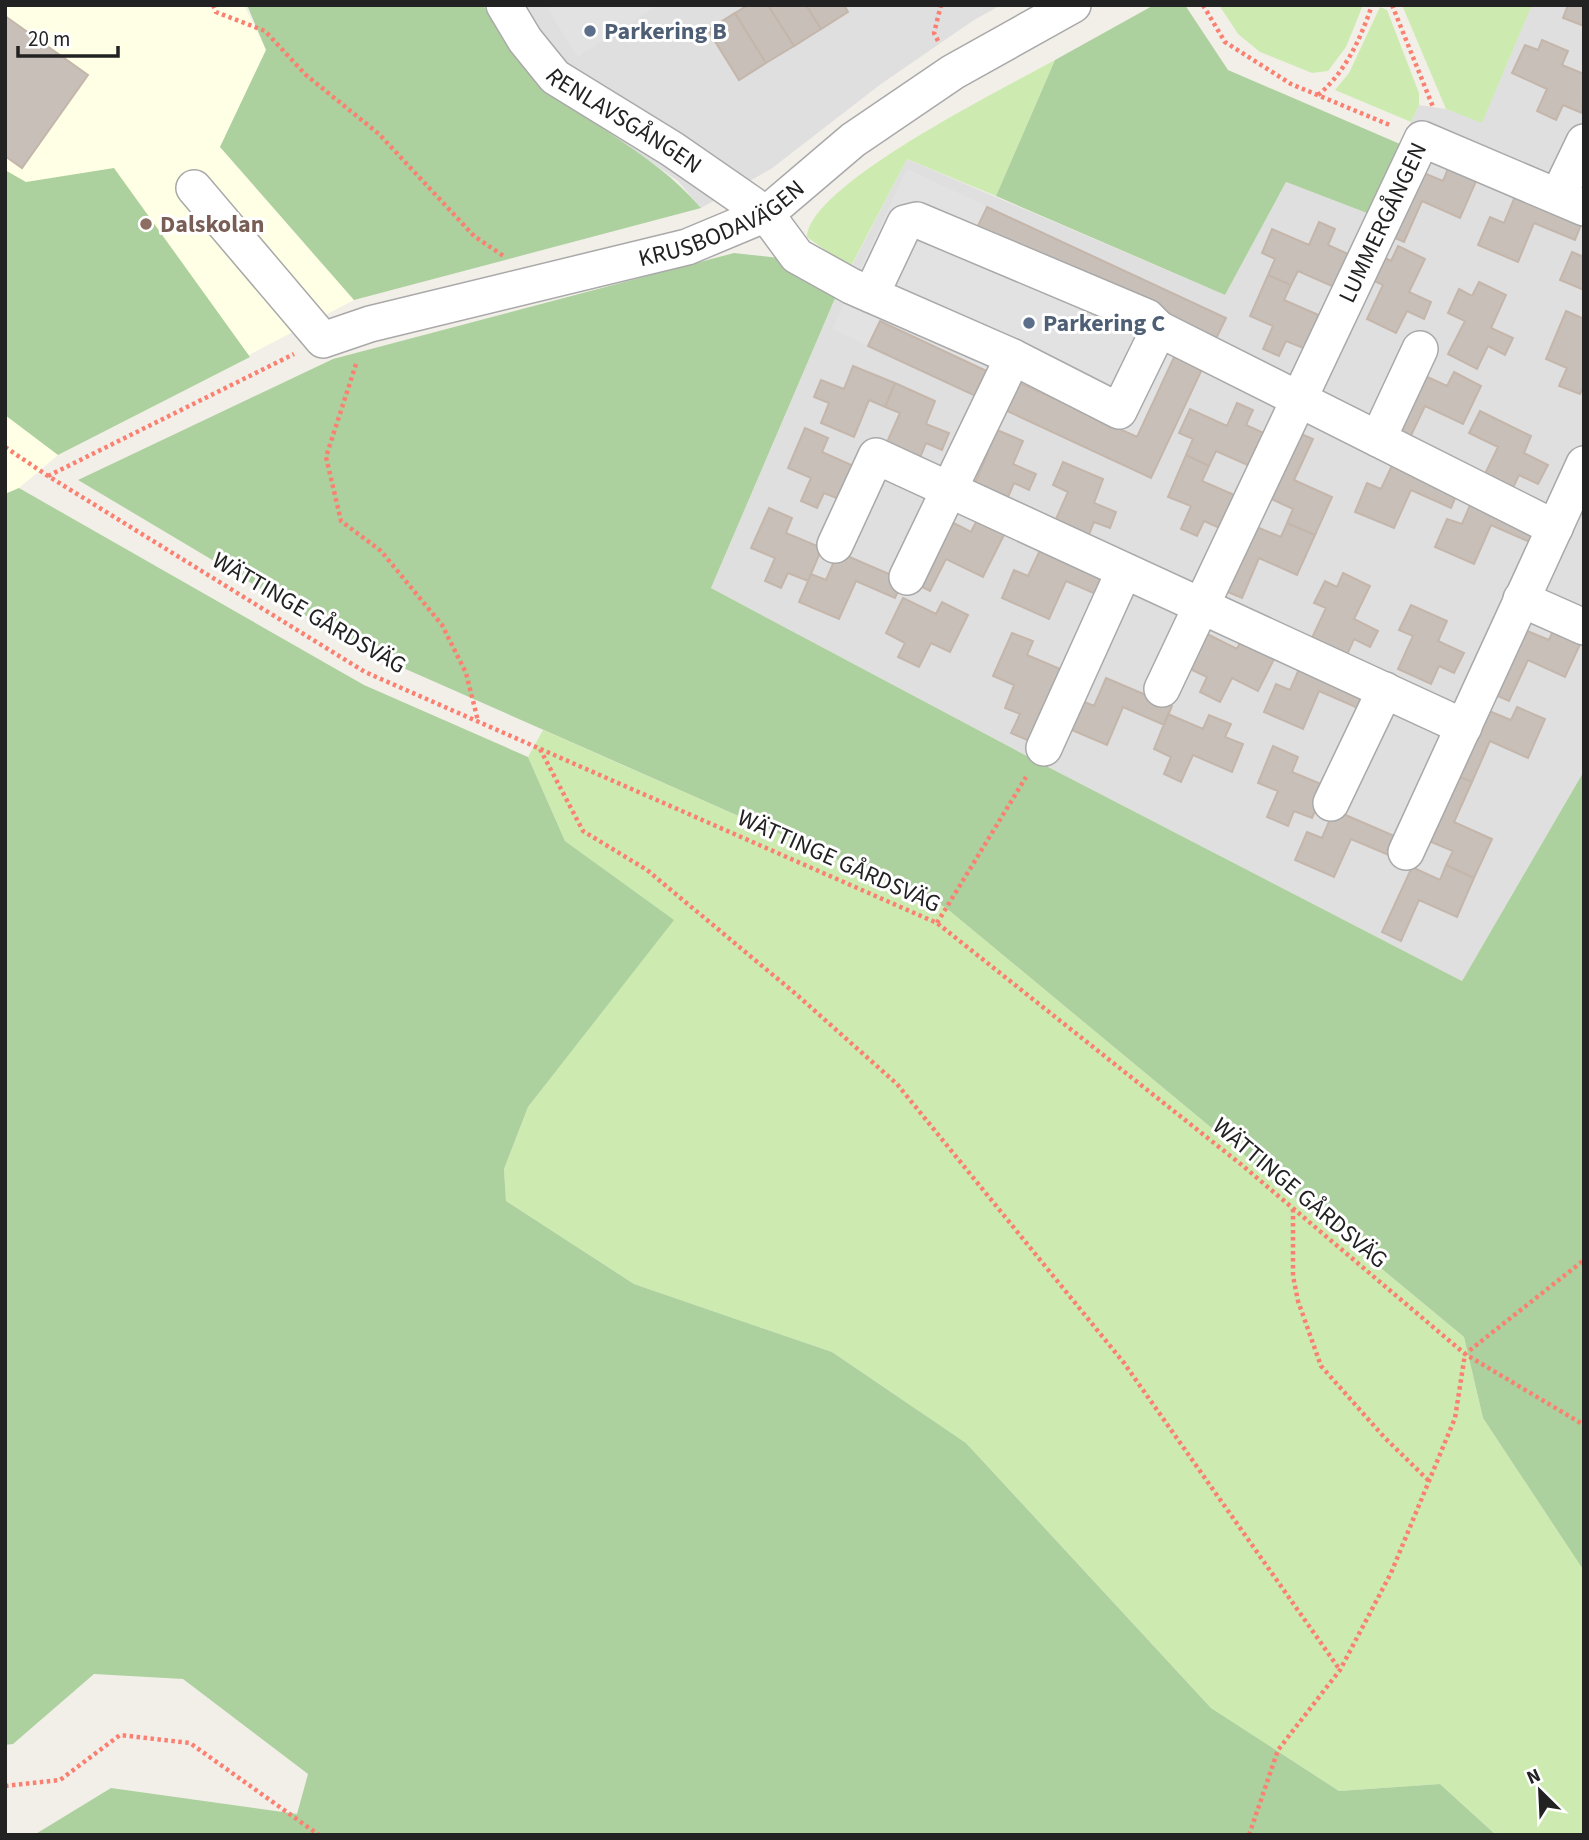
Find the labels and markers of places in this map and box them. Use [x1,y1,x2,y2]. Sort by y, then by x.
place label: Parkering B [604,14,727,49]
marker: Parkering B [582,23,598,39]
place label: Dalskolan [160,207,264,242]
marker: Dalskolan [138,216,154,232]
place label: Parkering C [1043,306,1165,341]
marker: Parkering C [1021,315,1037,331]

